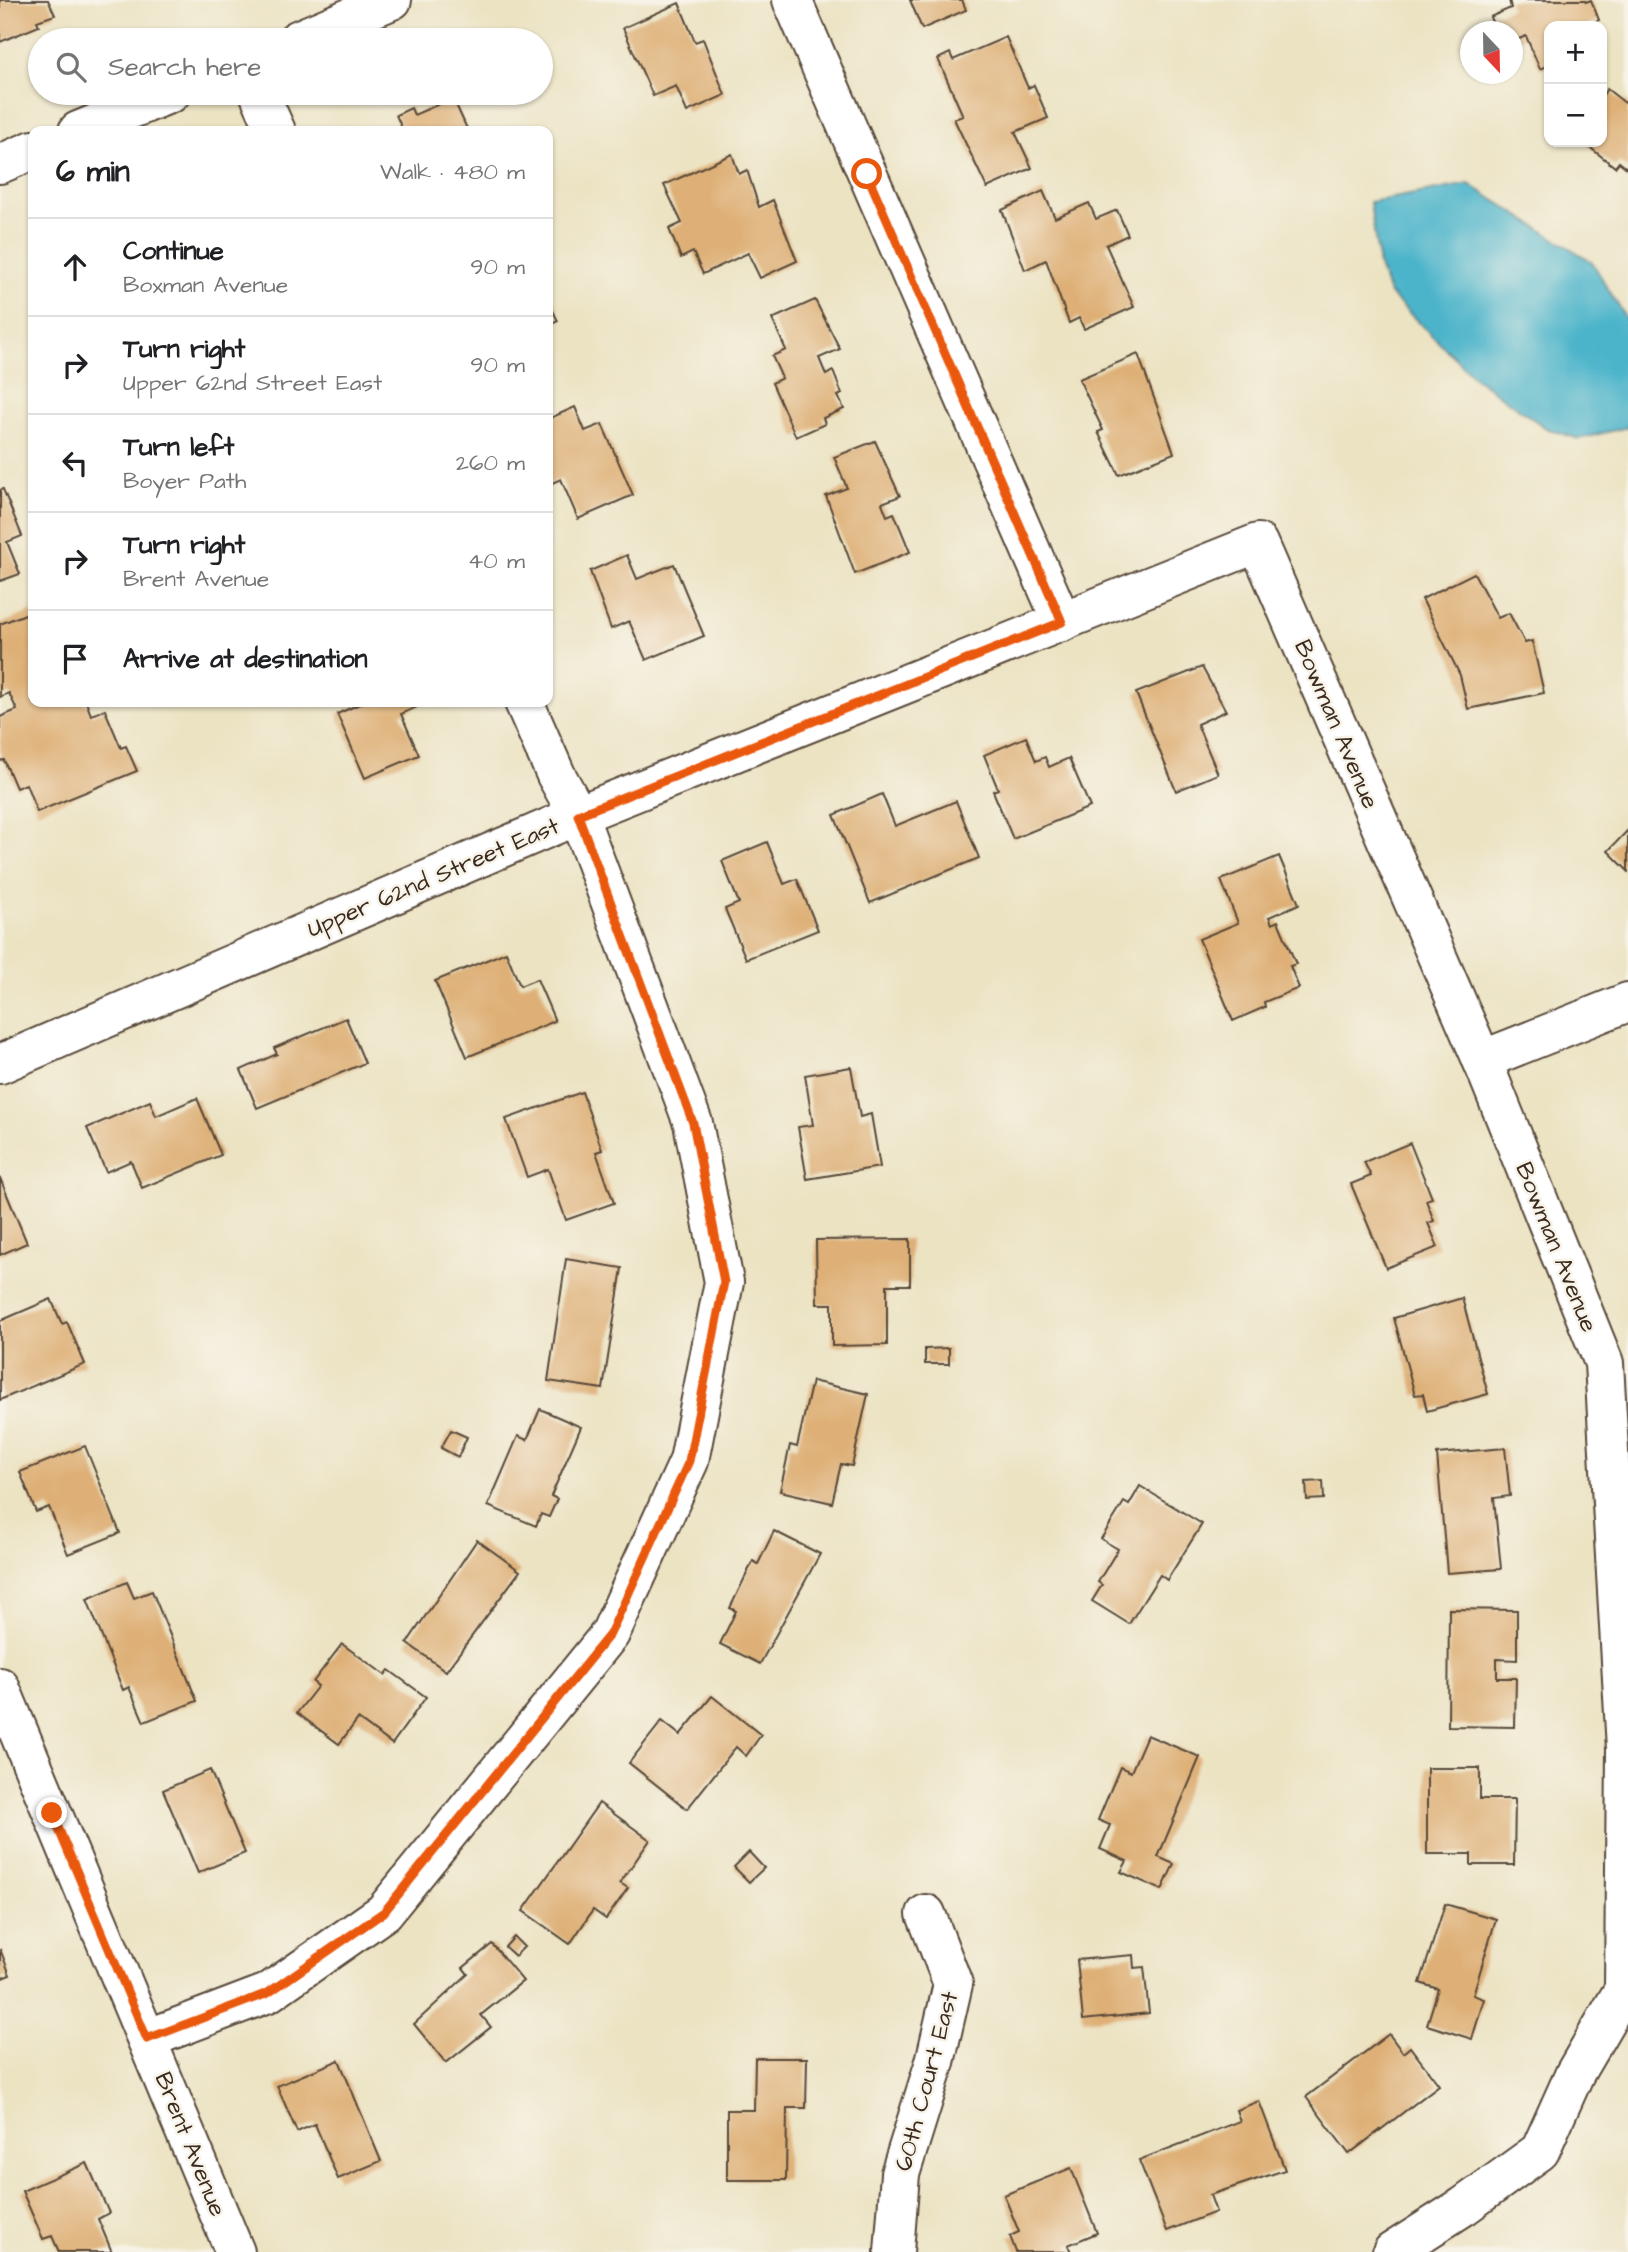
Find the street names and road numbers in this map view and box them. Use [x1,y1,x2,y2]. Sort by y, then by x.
street label: Bowman Avenue [1285,635,1387,814]
street label: Upper 62nd Street East [302,809,565,946]
street label: Bowman Avenue [1507,1157,1606,1337]
street label: 60th Court East [887,1987,967,2175]
street label: Brent Avenue [146,2067,234,2221]

